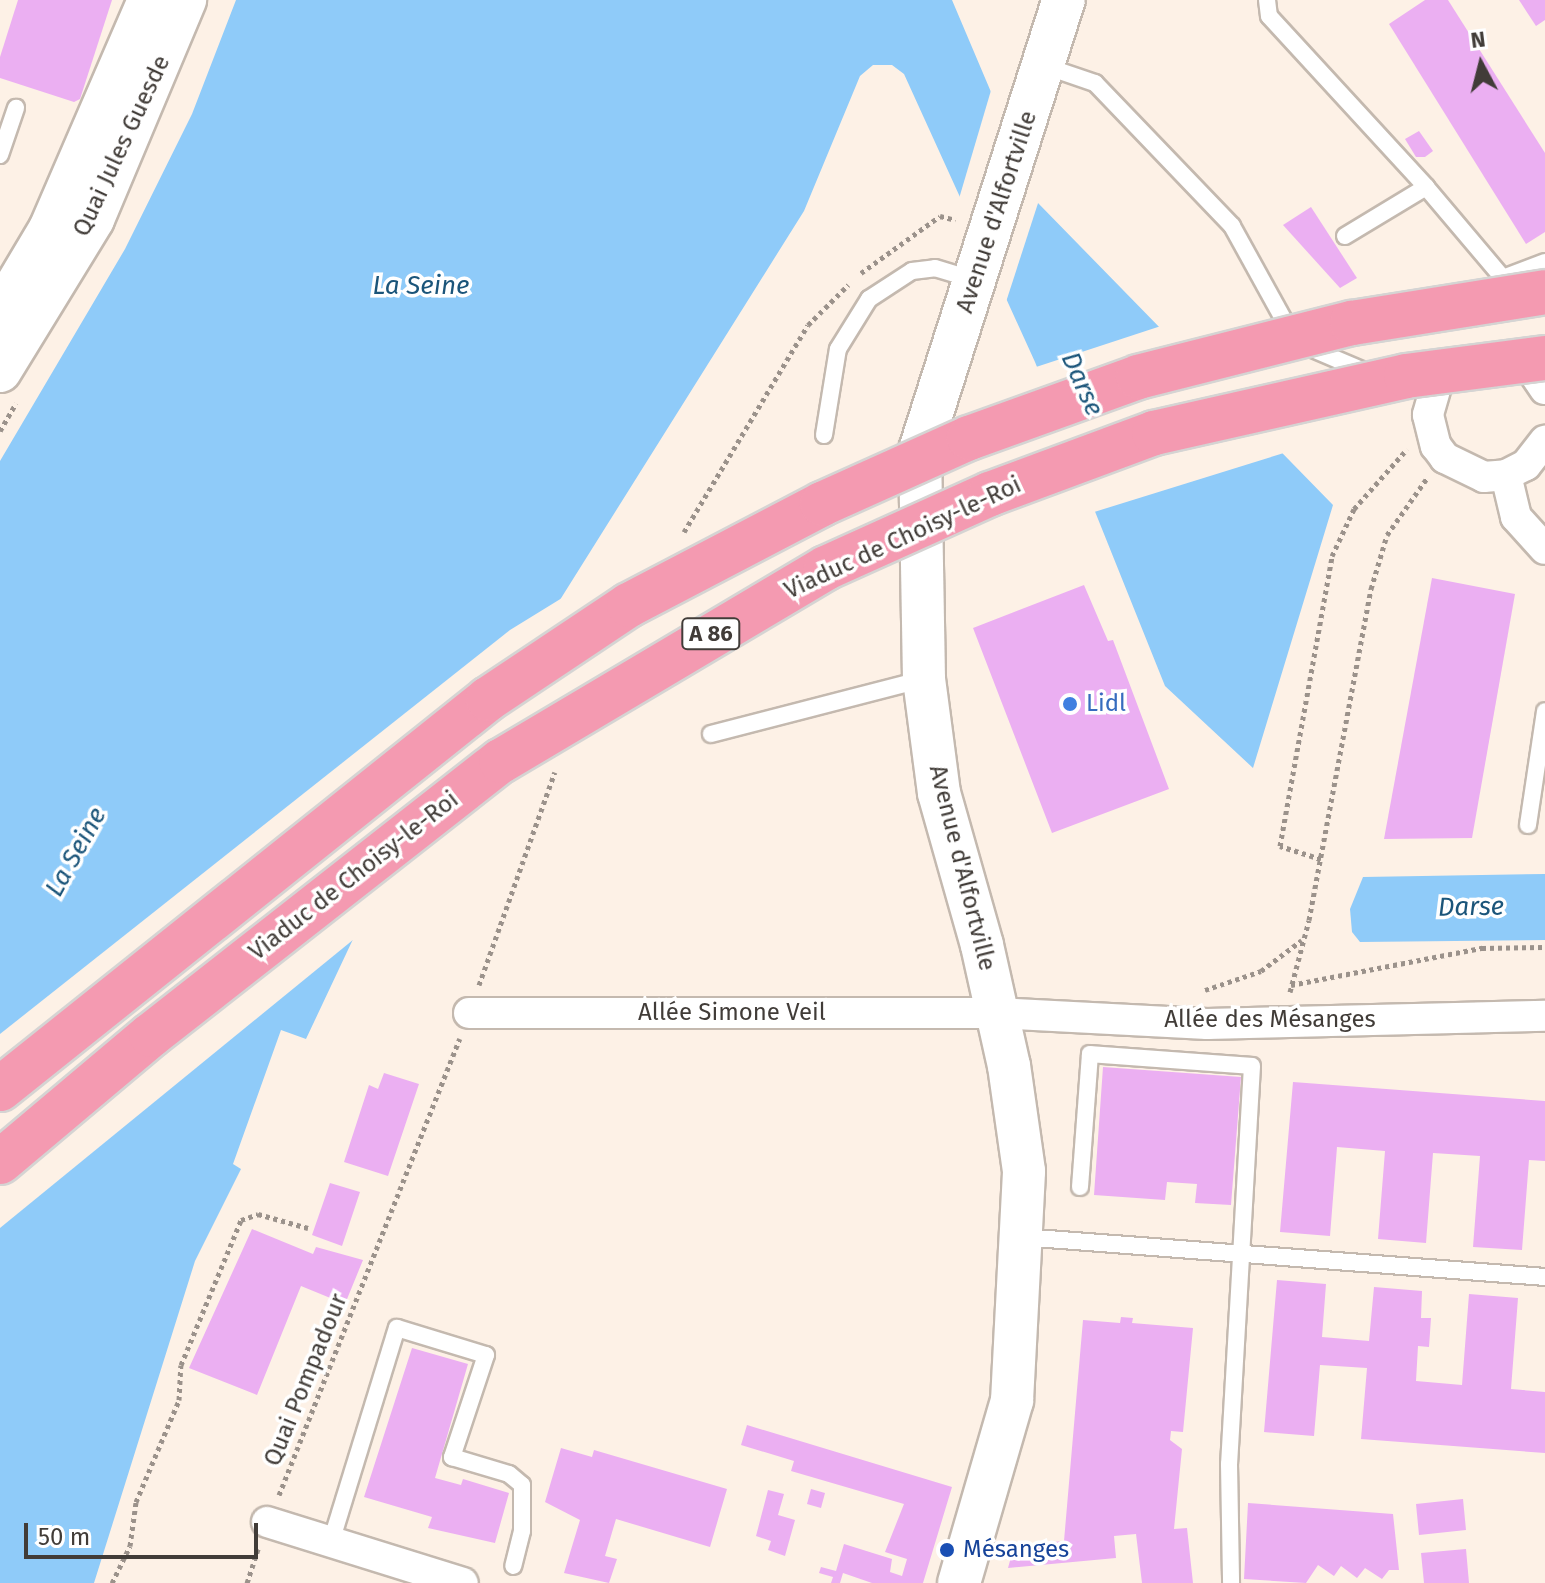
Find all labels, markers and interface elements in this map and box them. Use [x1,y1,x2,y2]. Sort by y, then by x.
north arrow [1441,24,1521,104]
text: N [1469,25,1487,54]
street label: Quai Jules Guesde [67,51,177,241]
street label: Avenue d'Alfortville [951,107,1043,317]
water label: La Seine [373,270,469,302]
water label: Darse [1054,347,1110,421]
street label: Viaduc de Choisy-le-Roi [780,470,1026,606]
road number: A 86 [681,616,741,652]
place label: Lidl [1086,690,1126,718]
marker: Lidl [1061,695,1079,713]
street label: Avenue d'Alfortville [923,762,1001,974]
street label: Viaduc de Choisy-le-Roi [244,785,464,967]
water label: La Seine [39,802,113,902]
water label: Darse [1438,891,1504,923]
street label: Allée Simone Veil [638,999,826,1027]
street label: Allée des Mésanges [1164,1006,1376,1034]
street label: Quai Pompadour [258,1290,354,1470]
scale bar [28,1507,262,1557]
text: 50 m [38,1523,90,1551]
place label: Mésanges [963,1536,1069,1564]
marker: Mésanges [938,1541,956,1559]

